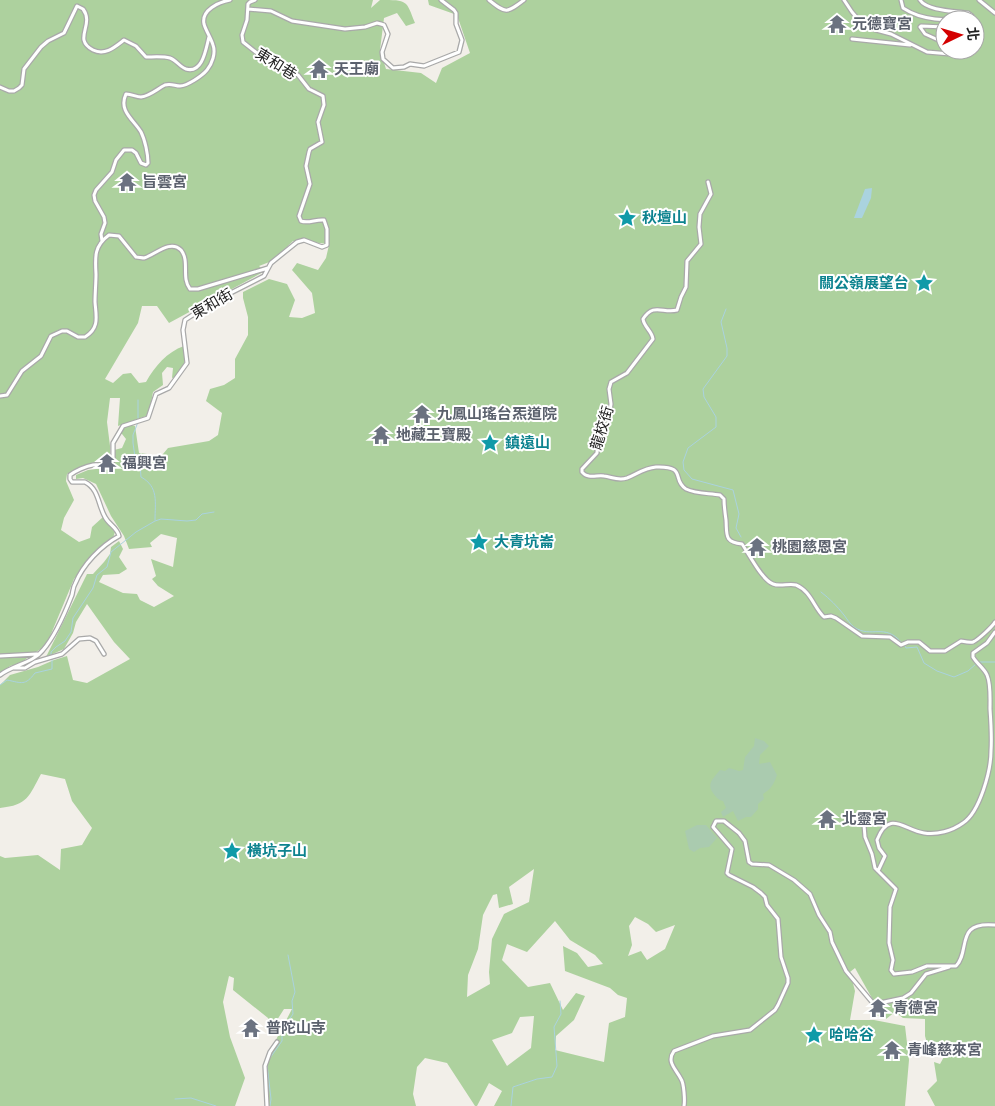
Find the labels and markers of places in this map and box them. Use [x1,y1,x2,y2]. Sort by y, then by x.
temple icon: 元德寶宮 [826,13,848,35]
place label: 元德寶宮 [852,15,912,33]
temple icon: 天王廟 [308,58,330,80]
place label: 天王廟 [334,60,379,78]
temple icon: 旨雲宮 [116,171,138,193]
place label: 旨雲宮 [142,173,187,191]
place icon: 秋壇山 [616,207,638,229]
place label: 秋壇山 [642,209,687,227]
place icon: 關公嶺展望台 [913,272,935,294]
place label: 關公嶺展望台 [819,274,909,292]
temple icon: 九鳳山瑤台炁道院 [411,403,433,425]
place label: 九鳳山瑤台炁道院 [437,405,557,423]
temple icon: 地藏王寶殿 [370,424,392,446]
place label: 地藏王寶殿 [396,426,471,444]
place icon: 鎮遠山 [479,432,501,454]
place label: 鎮遠山 [505,434,550,452]
temple icon: 福興宮 [96,452,118,474]
place label: 福興宮 [122,454,167,472]
place icon: 大青坑崙 [468,531,490,553]
place label: 大青坑崙 [494,533,554,551]
temple icon: 桃園慈恩宮 [746,536,768,558]
place label: 桃園慈恩宮 [772,538,847,556]
temple icon: 北靈宮 [816,808,838,830]
place label: 北靈宮 [842,810,887,828]
place icon: 橫坑子山 [221,840,243,862]
place label: 橫坑子山 [247,842,307,860]
temple icon: 青德宮 [867,997,889,1019]
place label: 青德宮 [893,999,938,1017]
temple icon: 普陀山寺 [240,1017,262,1039]
place label: 普陀山寺 [266,1019,326,1037]
place icon: 哈哈谷 [803,1024,825,1046]
place label: 哈哈谷 [829,1026,874,1044]
temple icon: 青峰慈來宮 [881,1039,903,1061]
place label: 青峰慈來宮 [907,1041,982,1059]

